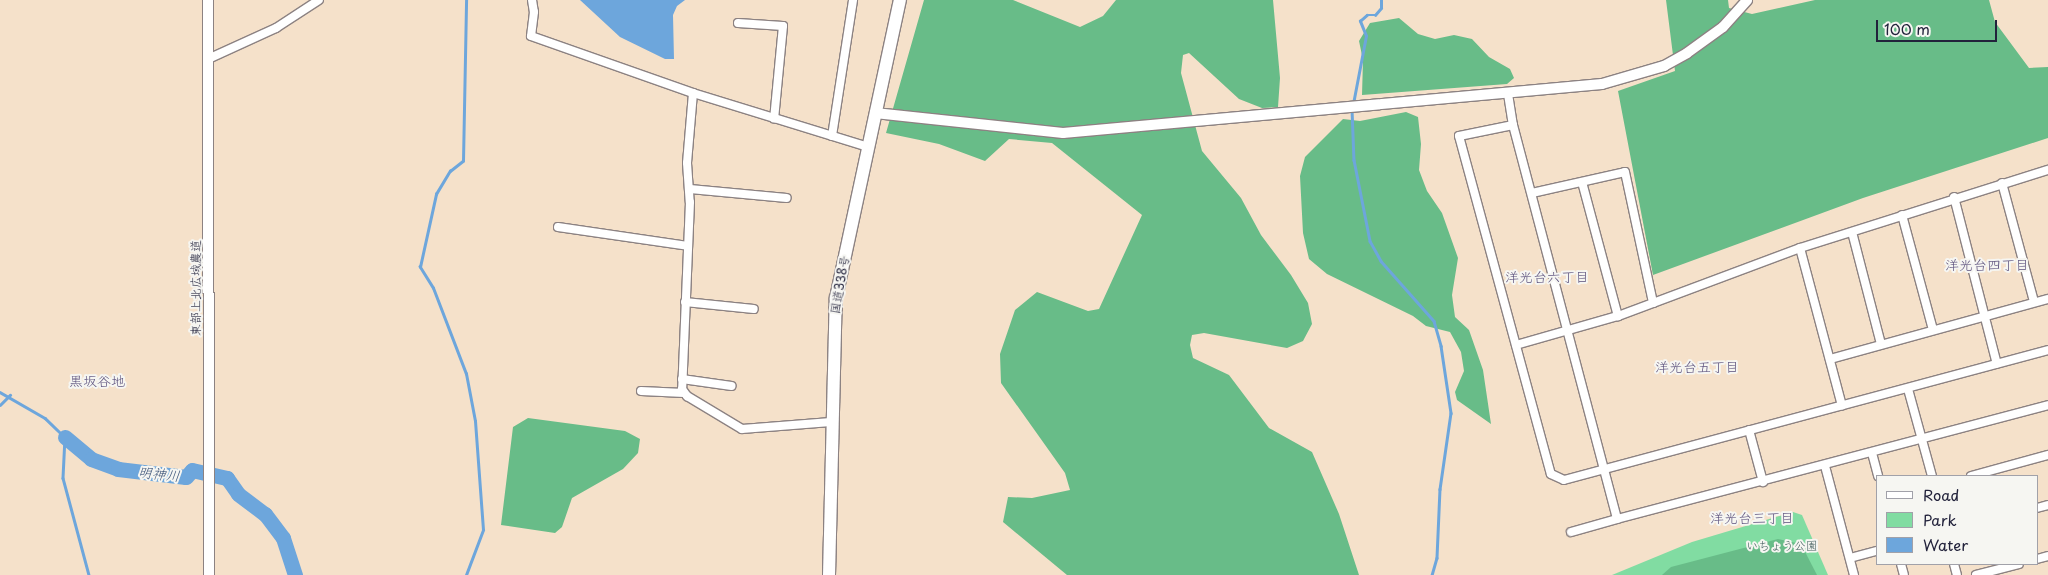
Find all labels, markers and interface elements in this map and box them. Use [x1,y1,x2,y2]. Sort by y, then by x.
scale bar [1878,10,1999,42]
text: 100 m [1884,17,1930,40]
street label: 東部上北広域農道 [189,240,203,336]
street label: 国道338号 [828,255,852,315]
district label: 洋光台四丁目 [1945,257,2029,273]
district label: 洋光台六丁目 [1505,269,1589,285]
district label: 洋光台五丁目 [1655,359,1739,375]
district label: 黒坂谷地 [69,373,125,389]
water label: 明神川 [137,463,181,485]
legend [1876,475,2038,565]
text: Road [1923,483,1959,506]
text: Park [1923,508,1957,531]
district label: 洋光台三丁目 [1710,510,1794,526]
text: Water [1923,533,1968,556]
park label: いちょう公園 [1746,539,1818,553]

